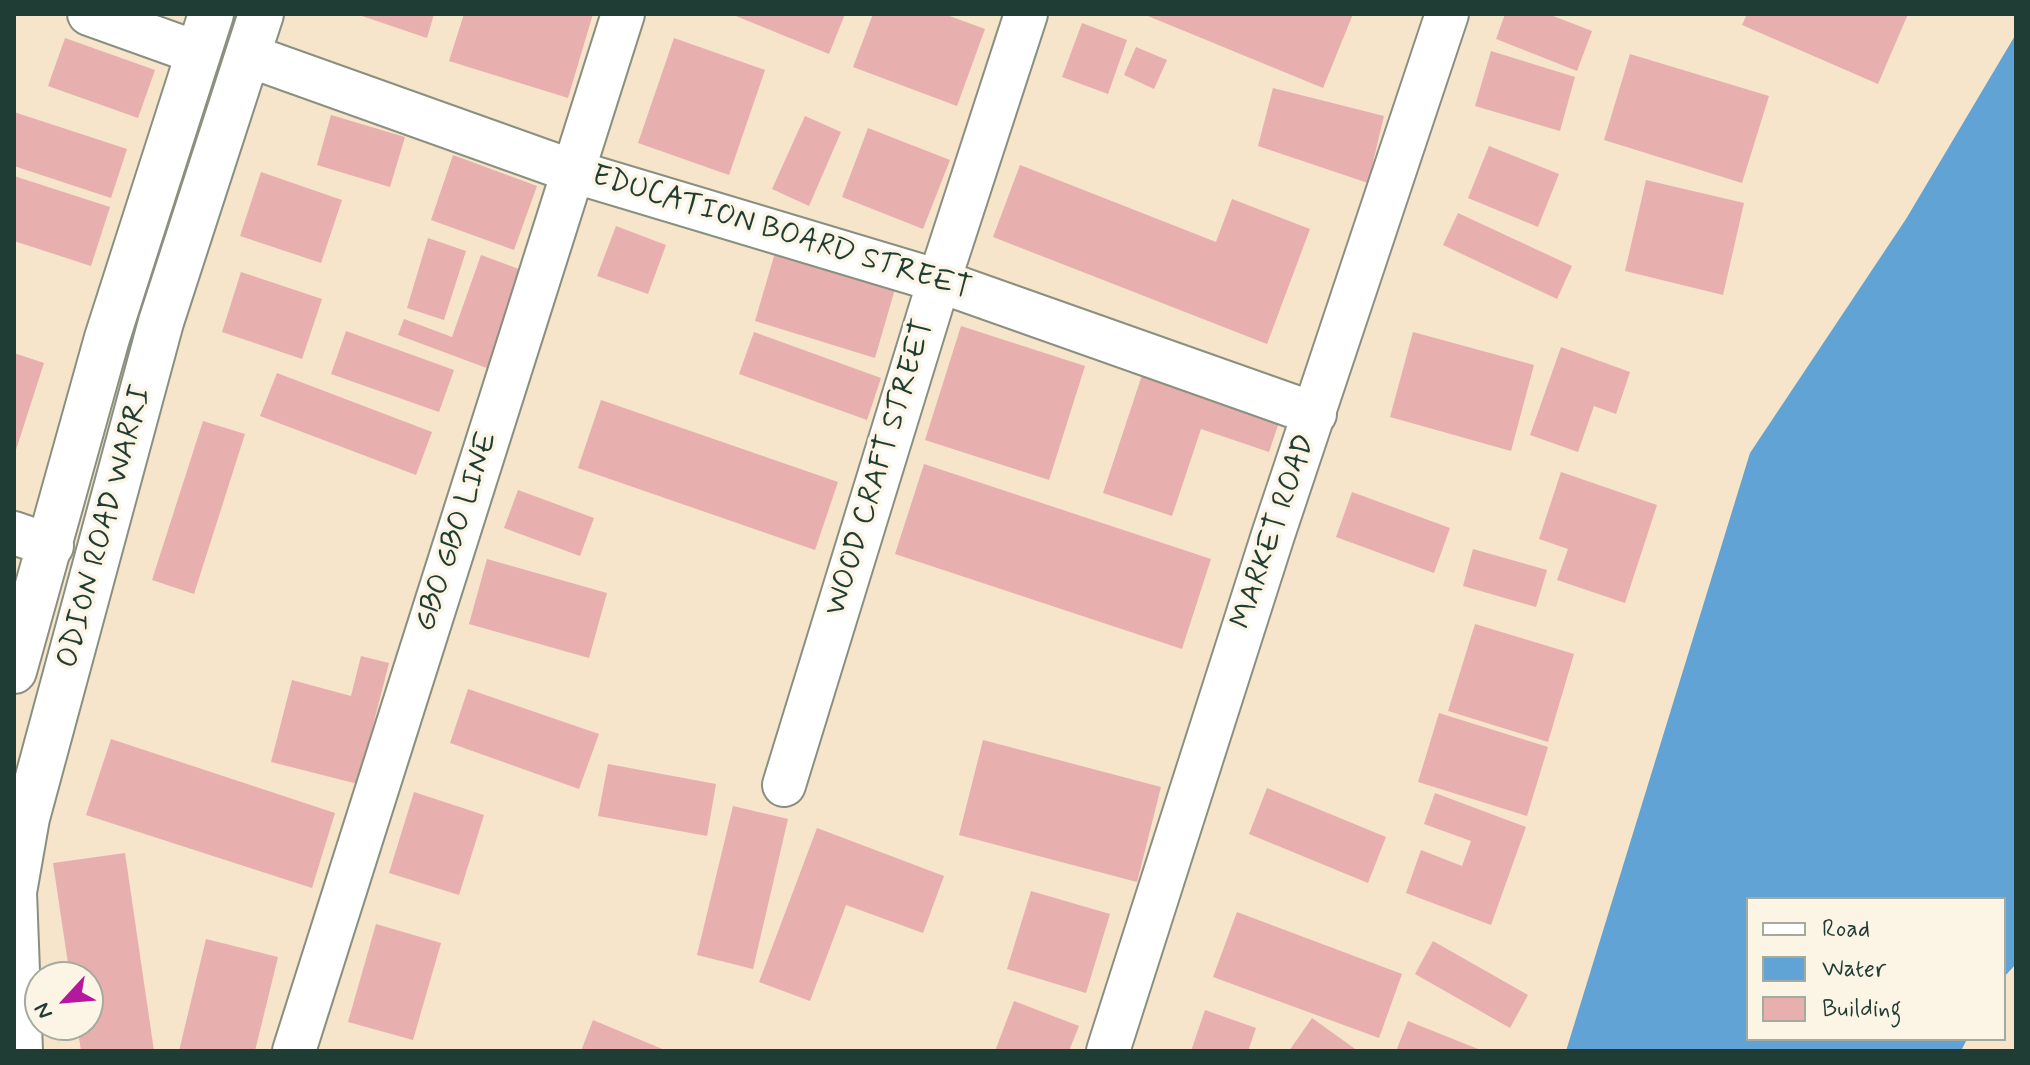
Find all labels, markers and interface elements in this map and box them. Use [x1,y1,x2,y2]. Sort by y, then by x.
street label: EDUCATION BOARD STREET [587,159,975,309]
street label: WOOD CRAFT STREET [819,316,943,620]
street label: ODION ROAD WARRI [51,382,161,672]
street label: GBO GBO LINE [409,428,507,636]
street label: MARKET ROAD [1225,430,1325,634]
legend [1746,897,2006,1041]
text: Road [1822,914,1870,945]
text: Water [1822,954,1886,985]
north arrow [24,961,104,1041]
text: Building [1822,994,1902,1025]
text: N [28,998,60,1023]

